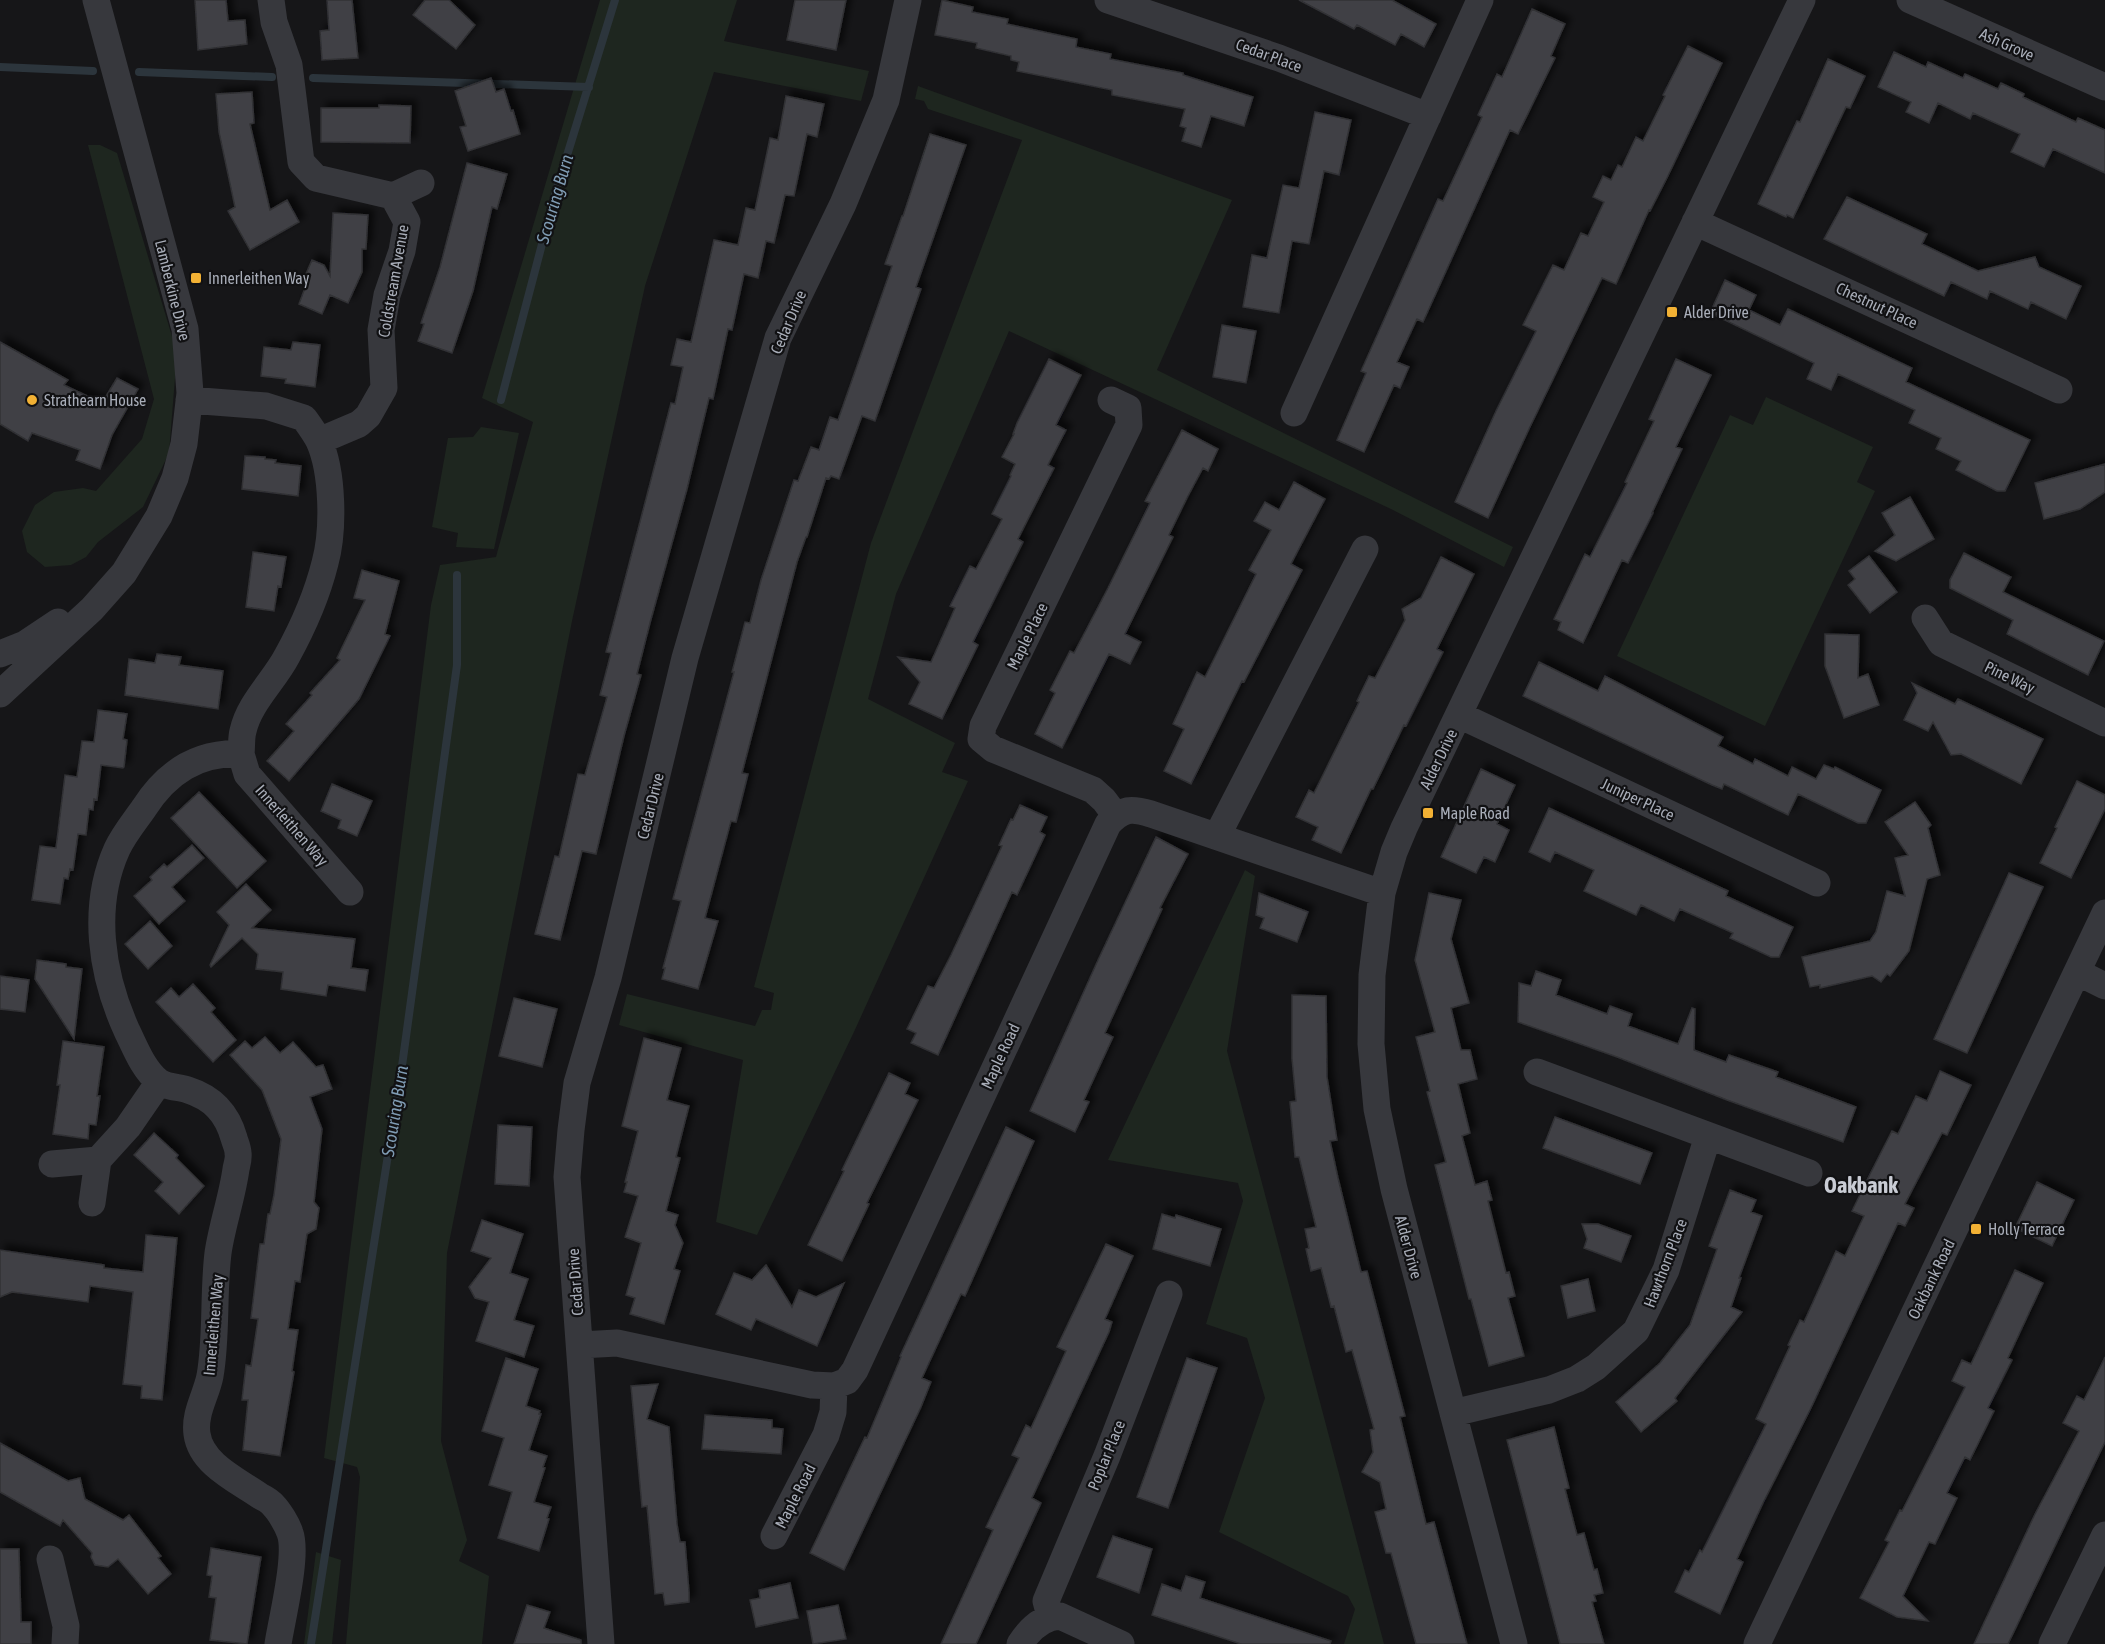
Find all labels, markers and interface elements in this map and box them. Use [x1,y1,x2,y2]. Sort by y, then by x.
street label: Ash Grove [1977,24,2037,64]
street label: Cedar Place [1233,35,1305,75]
water label: Scouring Burn [532,152,577,247]
street label: Coldstream Avenue [374,223,412,339]
street label: Lamberkine Drive [152,238,194,342]
place label: Innerleithen Way [208,269,310,288]
marker: Innerleithen Way [189,271,203,285]
street label: Chestnut Place [1834,278,1920,332]
street label: Cedar Drive [767,287,809,357]
place label: Alder Drive [1684,303,1749,321]
marker: Alder Drive [1665,305,1679,319]
place label: Strathearn House [44,391,146,409]
marker: Strathearn House [25,393,39,407]
street label: Maple Place [1003,600,1052,673]
street label: Pine Way [1982,657,2038,698]
street label: Alder Drive [1416,726,1460,792]
street label: Cedar Drive [633,771,667,841]
street label: Juniper Place [1598,774,1677,825]
street label: Innerleithen Way [251,781,332,870]
place label: Maple Road [1440,804,1510,823]
marker: Maple Road [1421,806,1435,820]
street label: Maple Road [977,1021,1024,1092]
water label: Scouring Burn [377,1064,412,1159]
district label: Oakbank [1824,1172,1898,1198]
street label: Alder Drive [1392,1213,1426,1281]
street label: Hawthorn Place [1640,1216,1690,1310]
place label: Holly Terrace [1988,1220,2065,1239]
marker: Holly Terrace [1969,1222,1983,1236]
street label: Oakbank Road [1904,1236,1958,1322]
street label: Cedar Drive [564,1248,586,1316]
street label: Innerleithen Way [200,1273,227,1376]
street label: Poplar Place [1084,1417,1129,1493]
street label: Maple Road [771,1461,820,1532]

